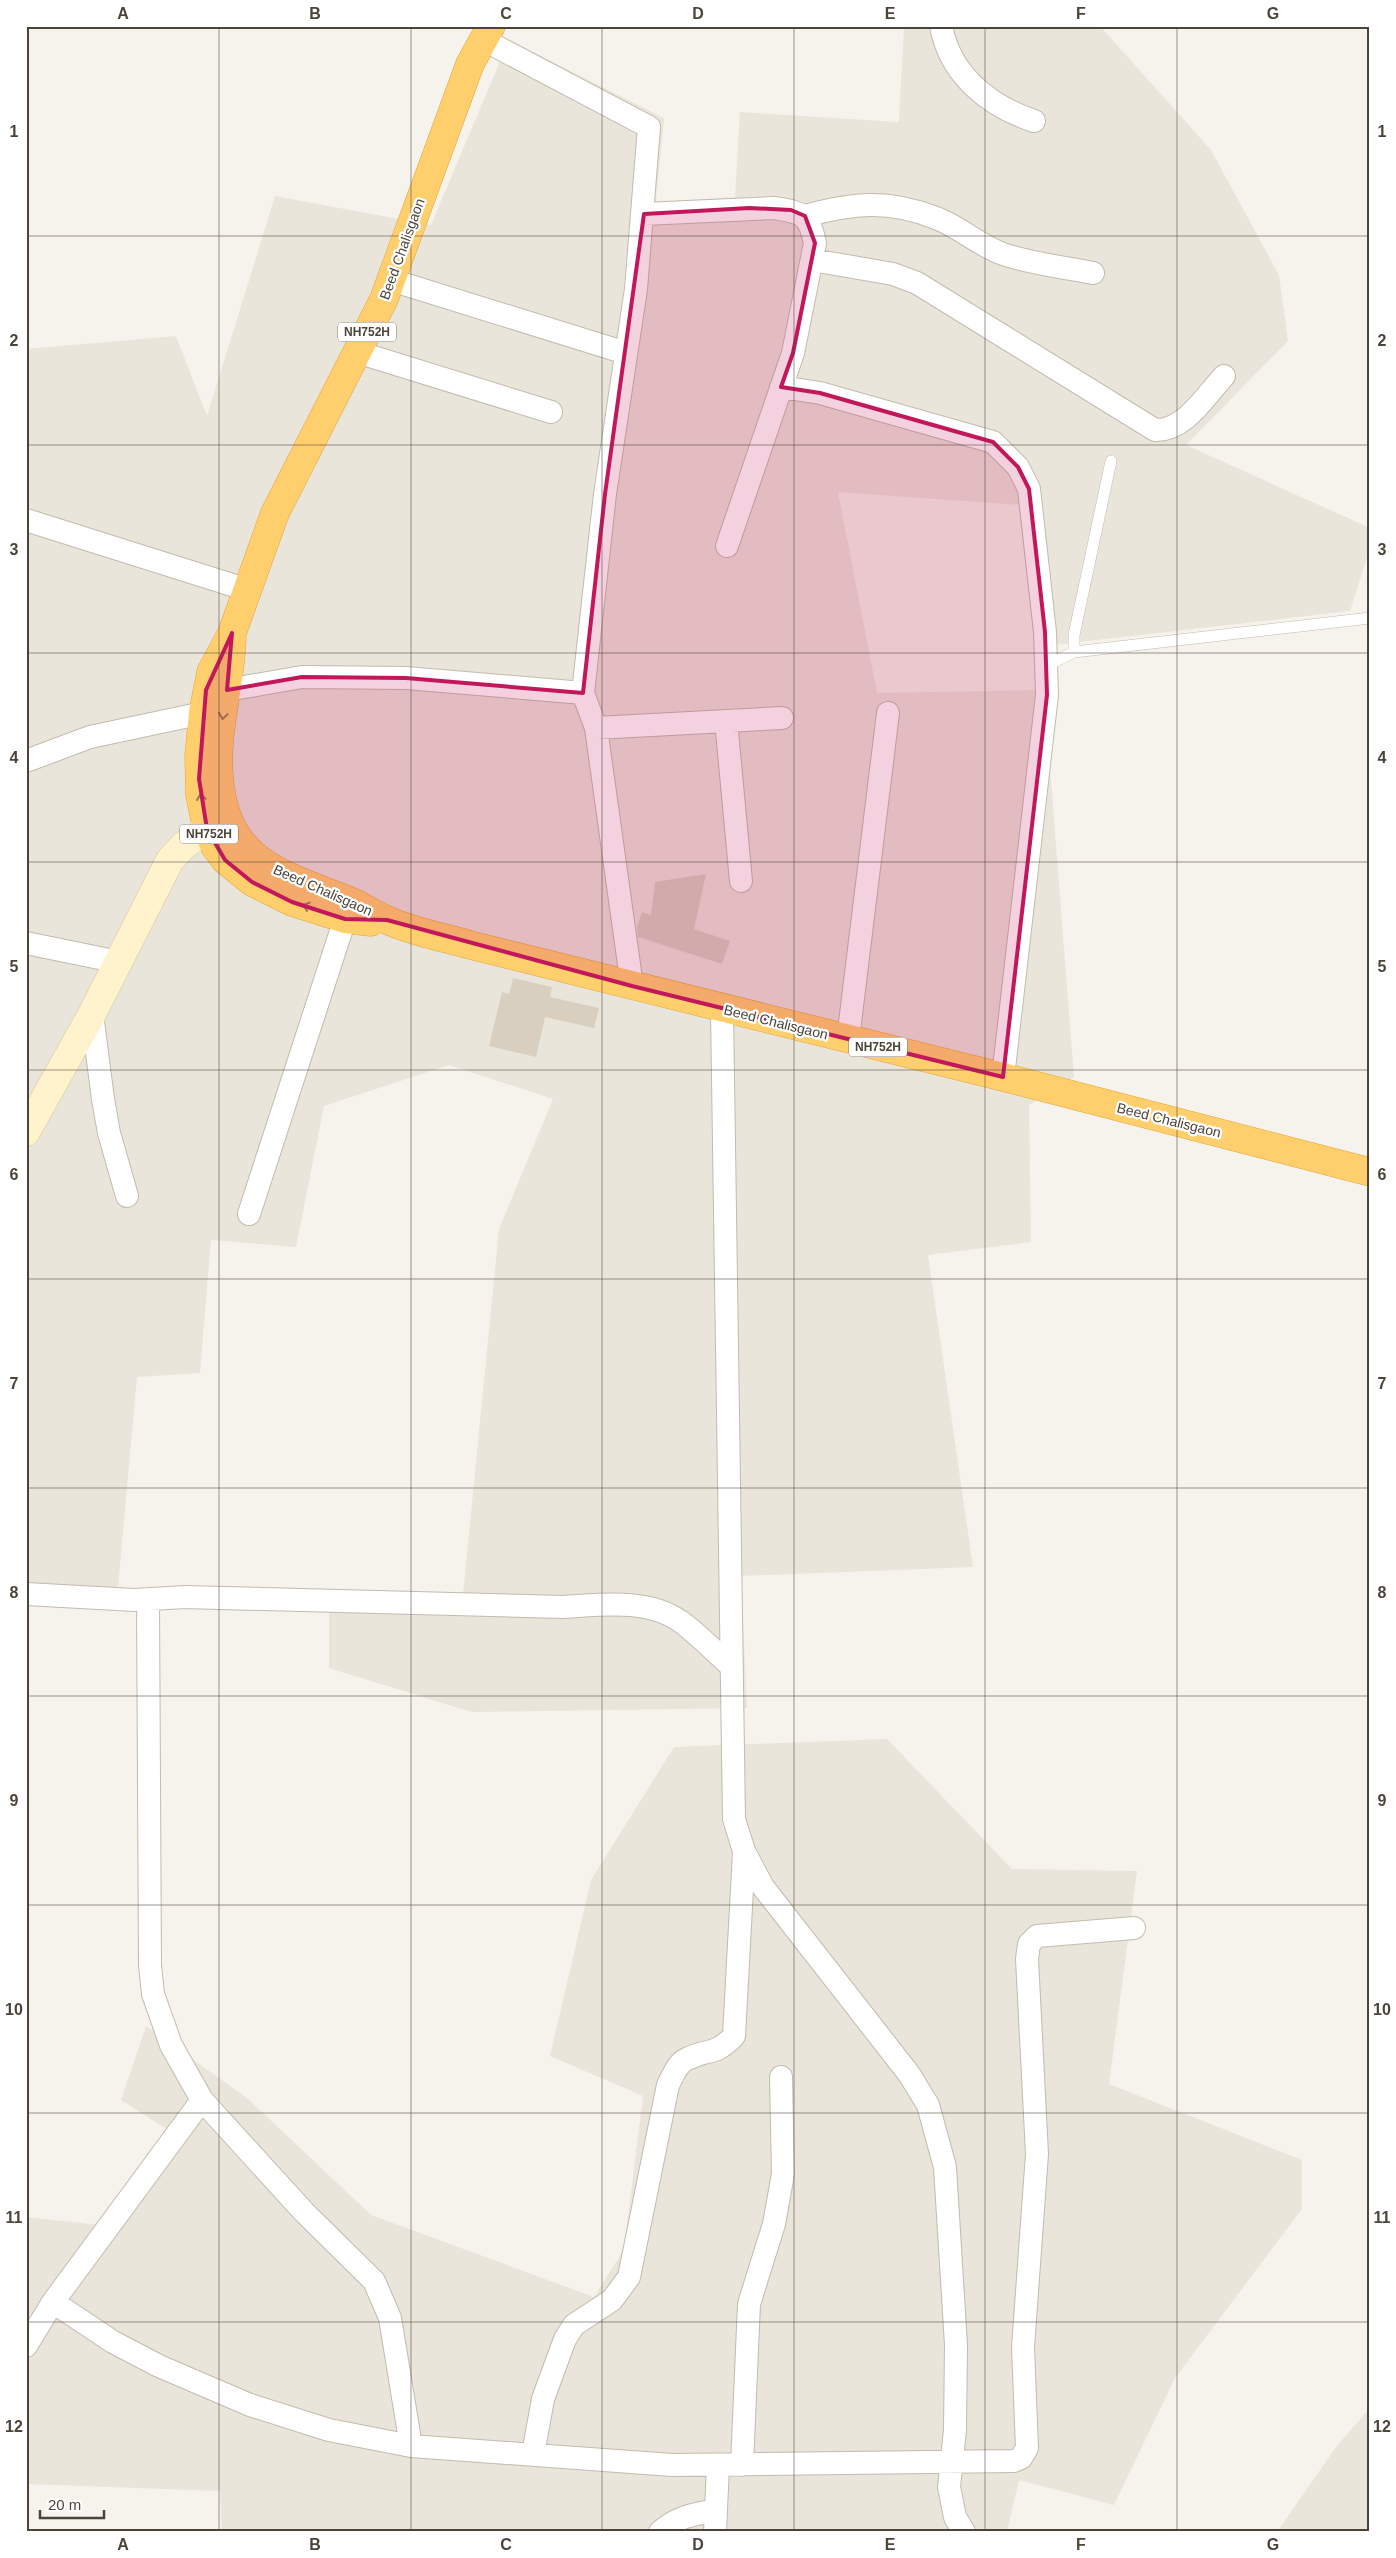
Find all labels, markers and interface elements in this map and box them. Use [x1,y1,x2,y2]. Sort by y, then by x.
text: A [117,5,129,22]
text: B [309,5,321,22]
text: C [500,5,512,22]
text: D [692,5,704,22]
text: E [885,5,896,22]
text: F [1076,5,1086,22]
text: G [1267,5,1279,22]
text: 1 [10,123,19,140]
text: 1 [1378,123,1387,140]
street label: Beed Chalisgaon [376,196,428,302]
road number: NH752H [338,322,396,342]
text: 2 [10,332,19,349]
text: 2 [1378,332,1387,349]
text: 3 [10,541,19,558]
text: 3 [1378,541,1387,558]
one-way arrow [218,712,228,721]
text: 4 [10,749,19,766]
text: 4 [1378,749,1387,766]
one-way arrow [196,793,207,801]
road number: NH752H [180,824,238,844]
street label: Beed Chalisgaon [271,861,375,919]
one-way arrow [302,902,311,912]
text: 5 [10,958,19,975]
text: 5 [1378,958,1387,975]
street label: Beed Chalisgaon [722,1001,830,1043]
road number: NH752H [849,1038,907,1056]
street label: Beed Chalisgaon [1115,1099,1223,1141]
text: 6 [10,1166,19,1183]
text: 6 [1378,1166,1387,1183]
text: 7 [10,1375,19,1392]
text: 7 [1378,1375,1387,1392]
text: 8 [10,1584,19,1601]
text: 8 [1378,1584,1387,1601]
text: 9 [10,1792,19,1809]
text: 9 [1378,1792,1387,1809]
text: 10 [5,2001,23,2018]
text: 10 [1373,2001,1391,2018]
text: 11 [6,2209,23,2226]
text: 11 [1374,2209,1391,2226]
text: 12 [5,2418,23,2435]
text: 12 [1373,2418,1391,2435]
scale bar [40,2488,104,2520]
text: 20 m [48,2496,81,2513]
text: A [117,2536,129,2553]
text: B [309,2536,321,2553]
text: C [500,2536,512,2553]
text: D [692,2536,704,2553]
text: E [885,2536,896,2553]
text: F [1076,2536,1086,2553]
text: G [1267,2536,1279,2553]

